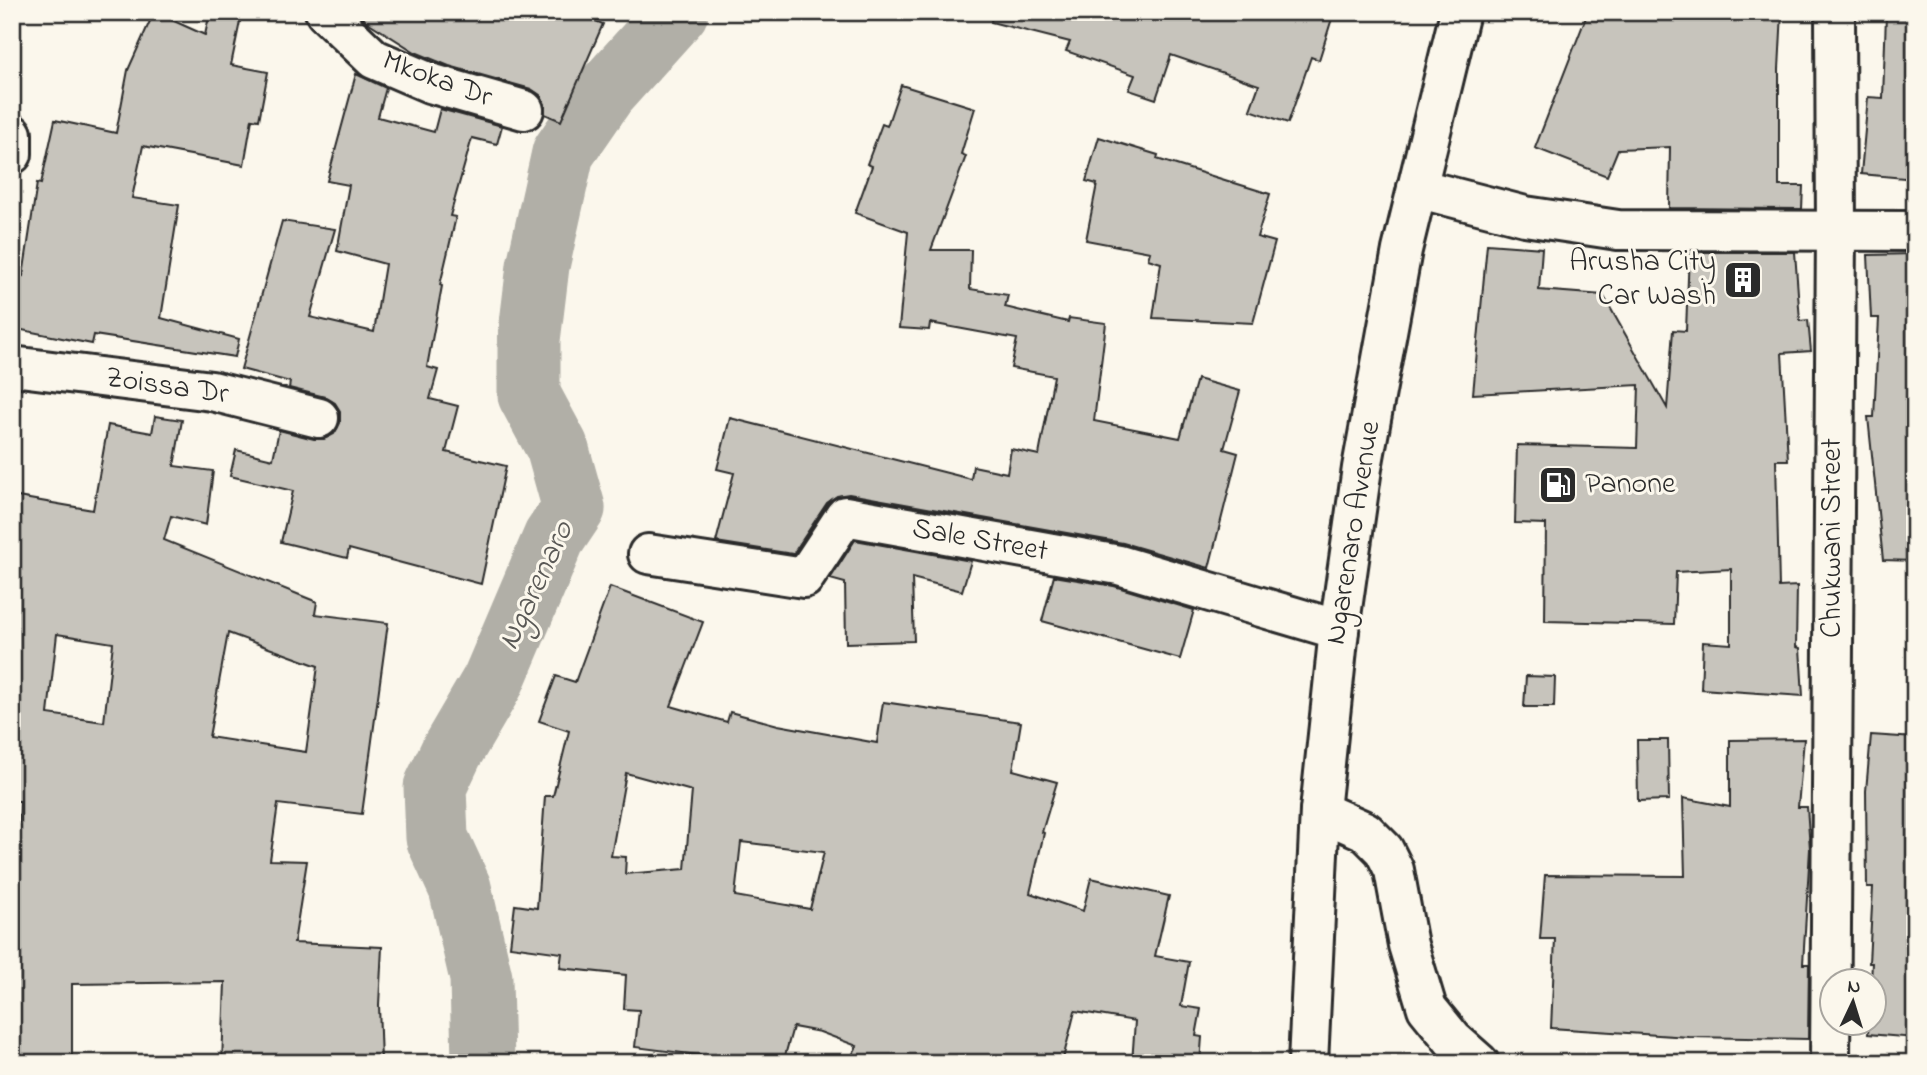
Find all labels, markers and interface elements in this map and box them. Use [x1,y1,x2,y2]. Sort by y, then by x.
street label: Mkoka Dr [376,40,499,120]
place label: Arusha City Car Wash [1569,241,1716,319]
building icon: Arusha City Car Wash [1722,259,1764,301]
street label: Zoissa Dr [103,357,232,417]
street label: Ngarenaro Avenue [1315,418,1393,648]
street label: Chukwani Street [1811,438,1855,638]
place label: Panone [1585,463,1676,507]
fuel station icon: Panone [1537,464,1579,506]
street label: Sale Street [909,507,1051,575]
water label: Ngarenaro [487,513,588,658]
north arrow [1818,967,1888,1036]
text: N [1847,974,1862,1001]

